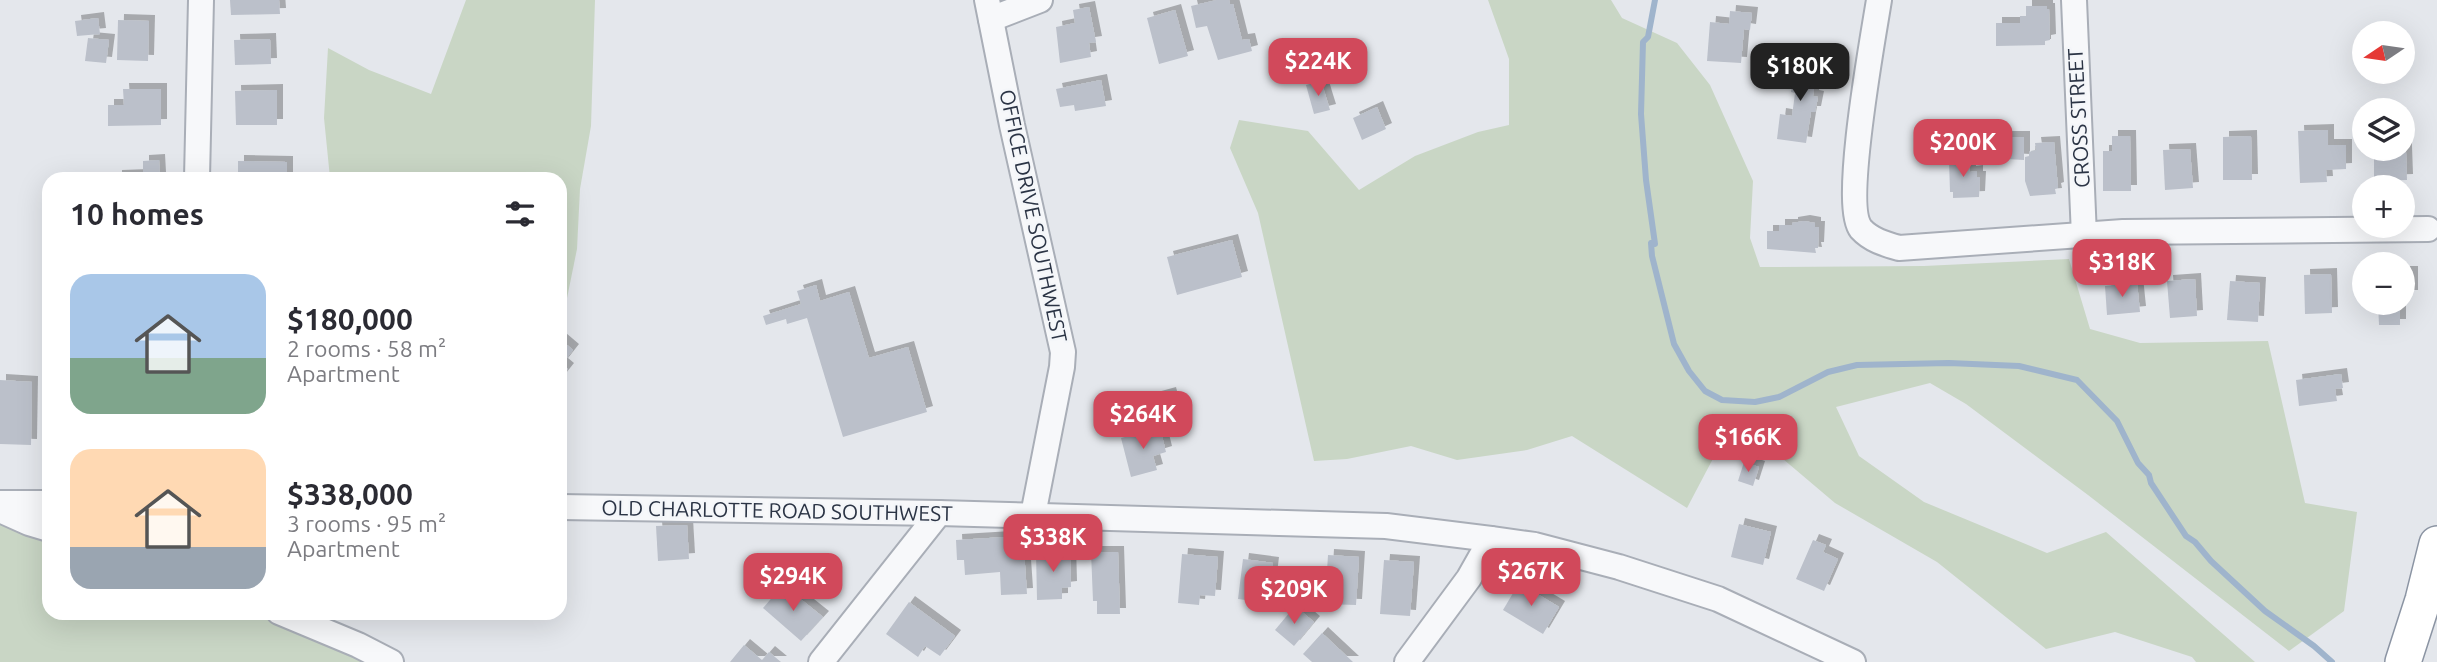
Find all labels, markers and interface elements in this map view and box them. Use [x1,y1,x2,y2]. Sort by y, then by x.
north arrow [2352,21,2415,84]
map controls [2352,21,2415,315]
pin: $224K [1269,38,1367,98]
pin: $180K [1751,43,1849,103]
street label: CROSS STREET [2062,47,2094,189]
text: $224K [1284,48,1352,73]
text: $180K [1766,53,1834,78]
street label: OFFICE DRIVE SOUTHWEST [995,87,1073,345]
button: layers [2352,98,2415,161]
pin: $200K [1914,120,2012,179]
text: $200K [1929,129,1997,154]
button: + [2352,175,2415,238]
icon: filters [501,195,539,233]
text: 10 homes [70,197,204,231]
pin: $318K [2073,240,2171,299]
text: $318K [2088,249,2156,274]
button: − [2352,252,2415,315]
icon: home [126,302,210,386]
text: $180,000 [287,302,413,336]
text: 2 rooms · 58 m² [287,336,446,361]
text: Apartment [287,361,400,386]
pin: $264K [1094,392,1192,451]
text: $264K [1109,401,1177,426]
pin: $166K [1699,414,1797,474]
text: $166K [1714,424,1782,449]
icon: home [126,477,210,561]
text: $338,000 [287,477,413,511]
street label: OLD CHARLOTTE ROAD SOUTHWEST [601,495,953,525]
text: 3 rooms · 95 m² [287,511,446,536]
pin: $338K [1004,514,1102,574]
text: $338K [1019,524,1087,549]
text: Apartment [287,536,400,561]
pin: $267K [1482,548,1580,608]
pin: $294K [744,554,842,613]
text: $267K [1497,558,1565,583]
text: $294K [759,563,827,588]
pin: $209K [1245,566,1343,626]
text: $209K [1260,576,1328,601]

